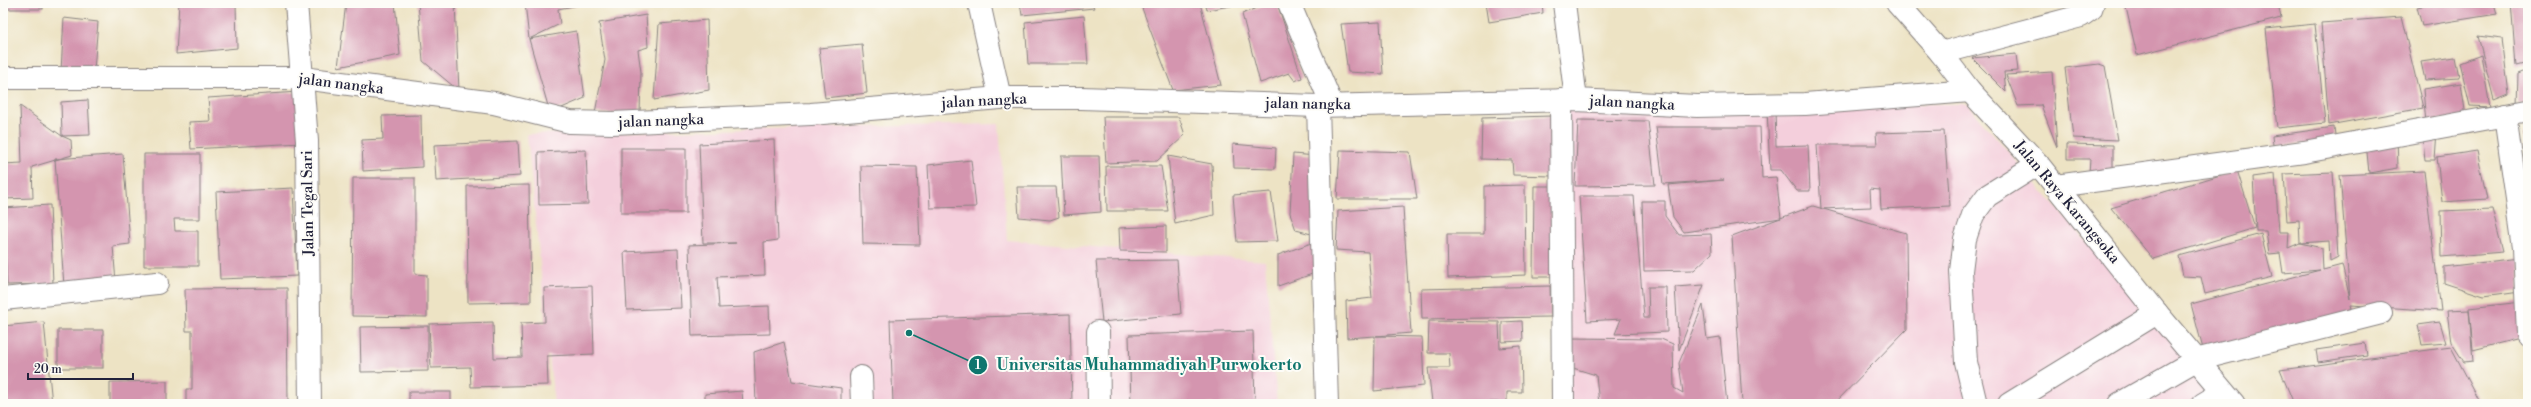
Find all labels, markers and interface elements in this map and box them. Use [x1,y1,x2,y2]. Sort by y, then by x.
street label: jalan nangka [296,69,385,99]
street label: jalan nangka [940,89,1028,113]
street label: jalan nangka [1588,91,1676,115]
street label: jalan nangka [1264,94,1351,114]
street label: jalan nangka [617,110,705,132]
street label: Jalan Raya Karangsoka [2009,136,2124,268]
street label: Jalan Tegal Sari [298,150,318,257]
callout: Universitas Muhammadiyah Purwokerto [968,351,1309,379]
scale bar [28,355,133,381]
text: Universitas Muhammadiyah Purwokerto [996,355,1302,375]
text: 1 [975,358,981,373]
text: 20 m [34,362,62,377]

